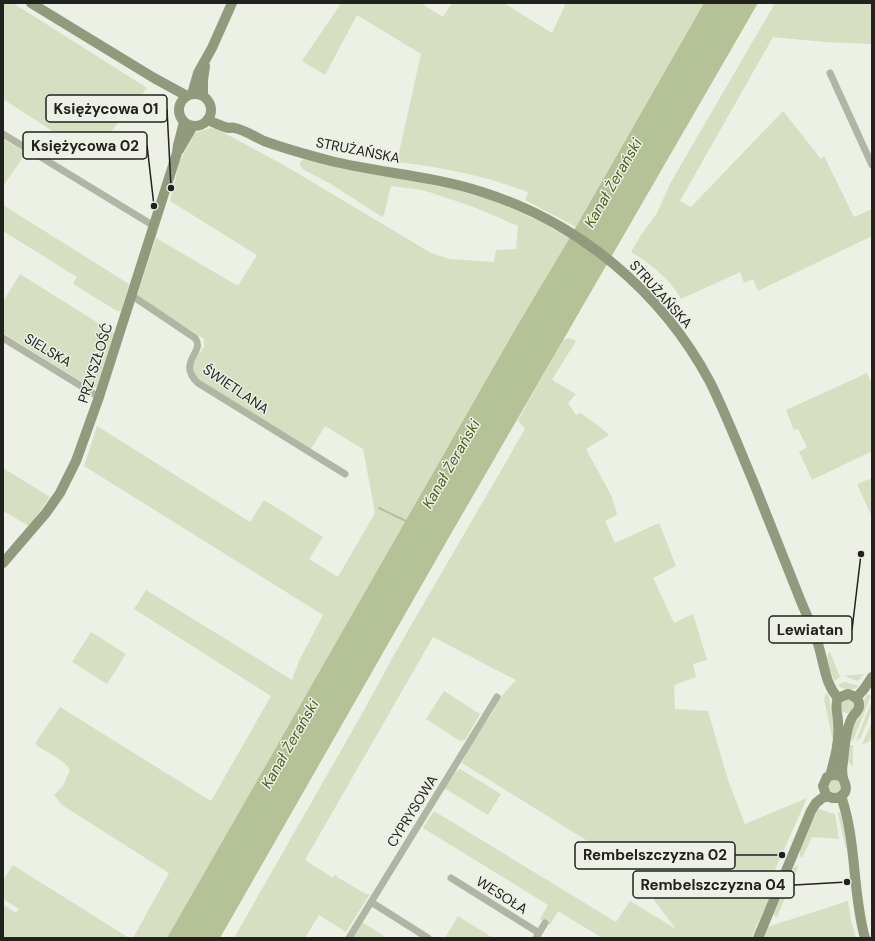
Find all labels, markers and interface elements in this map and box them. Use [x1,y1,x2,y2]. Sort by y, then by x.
callout: Księżycowa 01 [46,95,167,122]
text: Księżycowa 01 [54,99,158,119]
callout: Księżycowa 02 [23,132,147,159]
street label: STRUŻAŃSKA [314,133,402,167]
water label: Kanał Żerański [579,135,647,231]
text: Księżycowa 02 [31,136,139,156]
street label: STRUŻAŃSKA [626,256,696,332]
street label: PRZYSZŁOŚĆ [74,321,116,405]
street label: SIELSKA [21,329,75,371]
street label: ŚWIETLANA [199,360,273,418]
water label: Kanał Żerański [417,416,485,512]
callout: Lewiatan [769,616,852,643]
text: Lewiatan [777,620,843,640]
water label: Kanał Żerański [256,696,324,792]
street label: CYPRYSOWA [383,772,441,850]
callout: Rembelszczyzna 02 [575,842,735,869]
text: Rembelszczyzna 02 [583,845,727,865]
callout: Rembelszczyzna 04 [633,871,794,898]
street label: WESOŁA [473,872,531,918]
text: Rembelszczyzna 04 [640,875,786,895]

